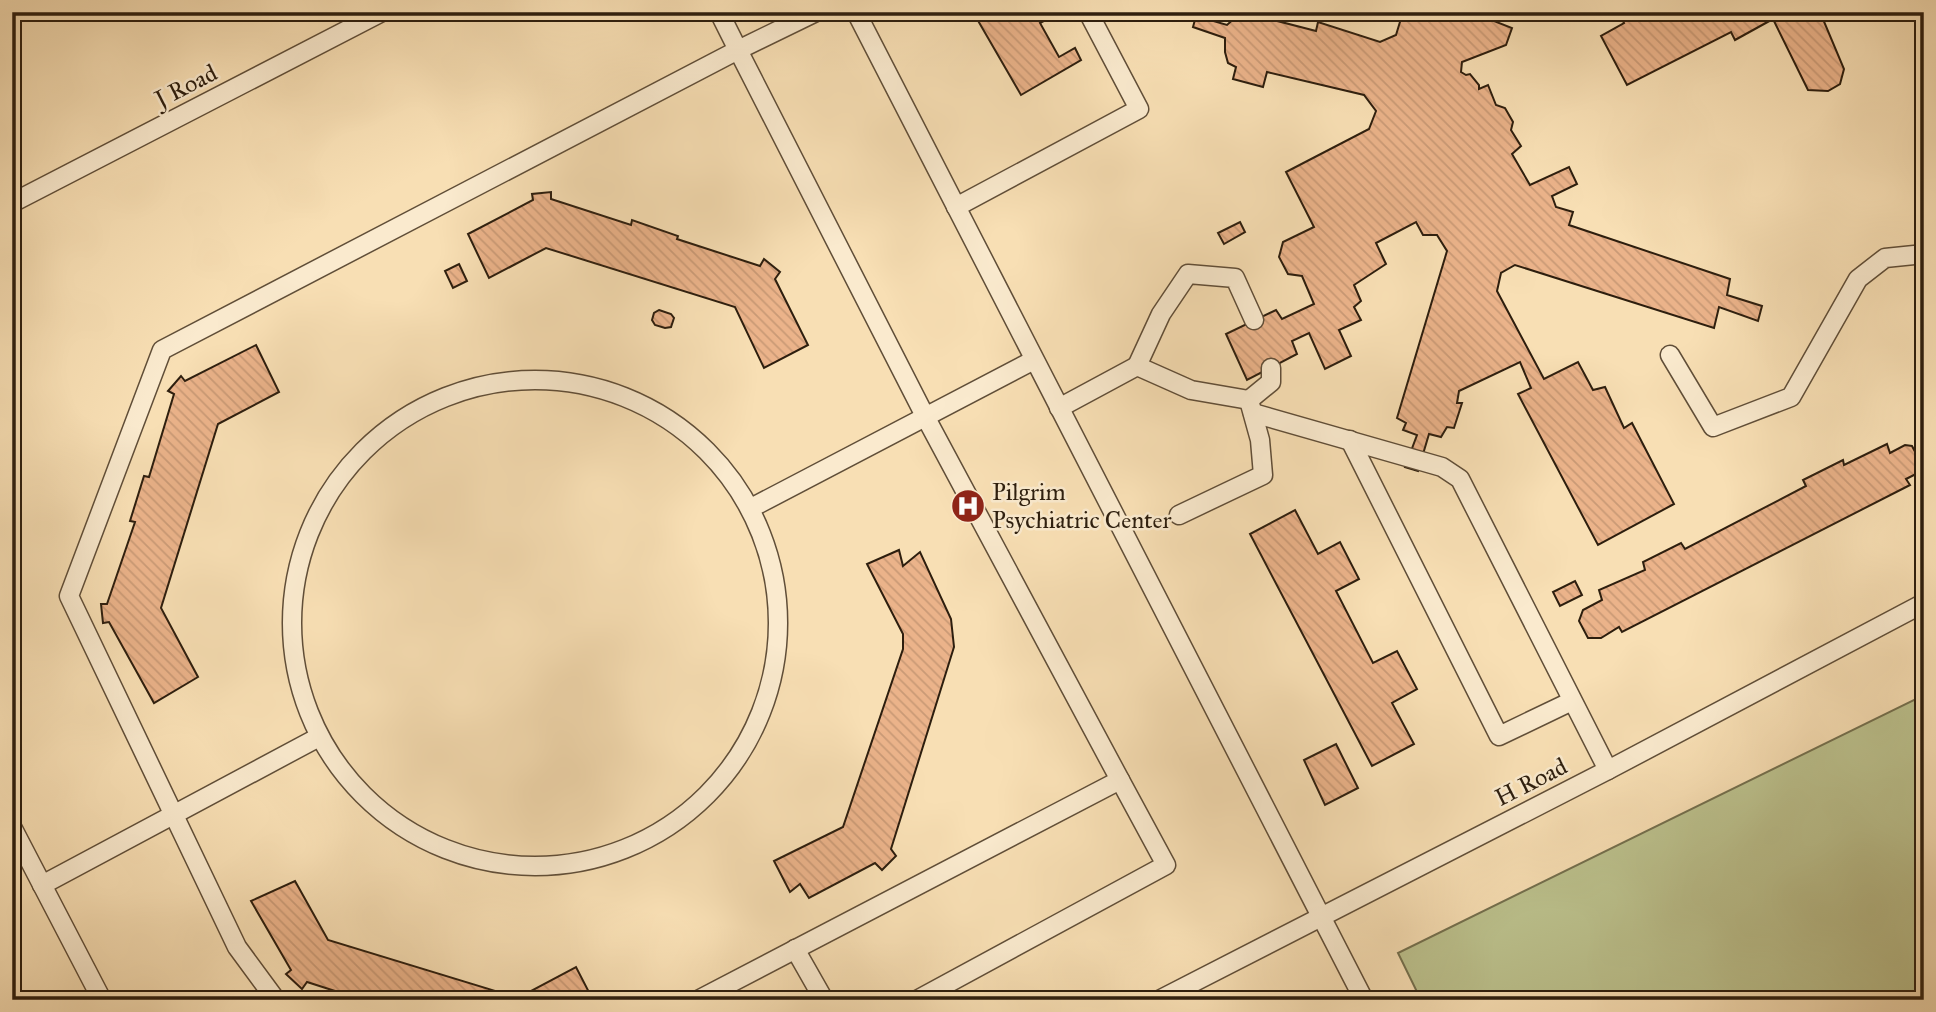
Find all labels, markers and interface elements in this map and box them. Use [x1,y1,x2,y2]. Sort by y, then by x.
street label: J Road [147,58,222,116]
place label: Pilgrim Psychiatric Center [992,477,1172,535]
hospital icon: Pilgrim Psychiatric Center [949,487,987,525]
street label: H Road [1490,751,1572,813]

